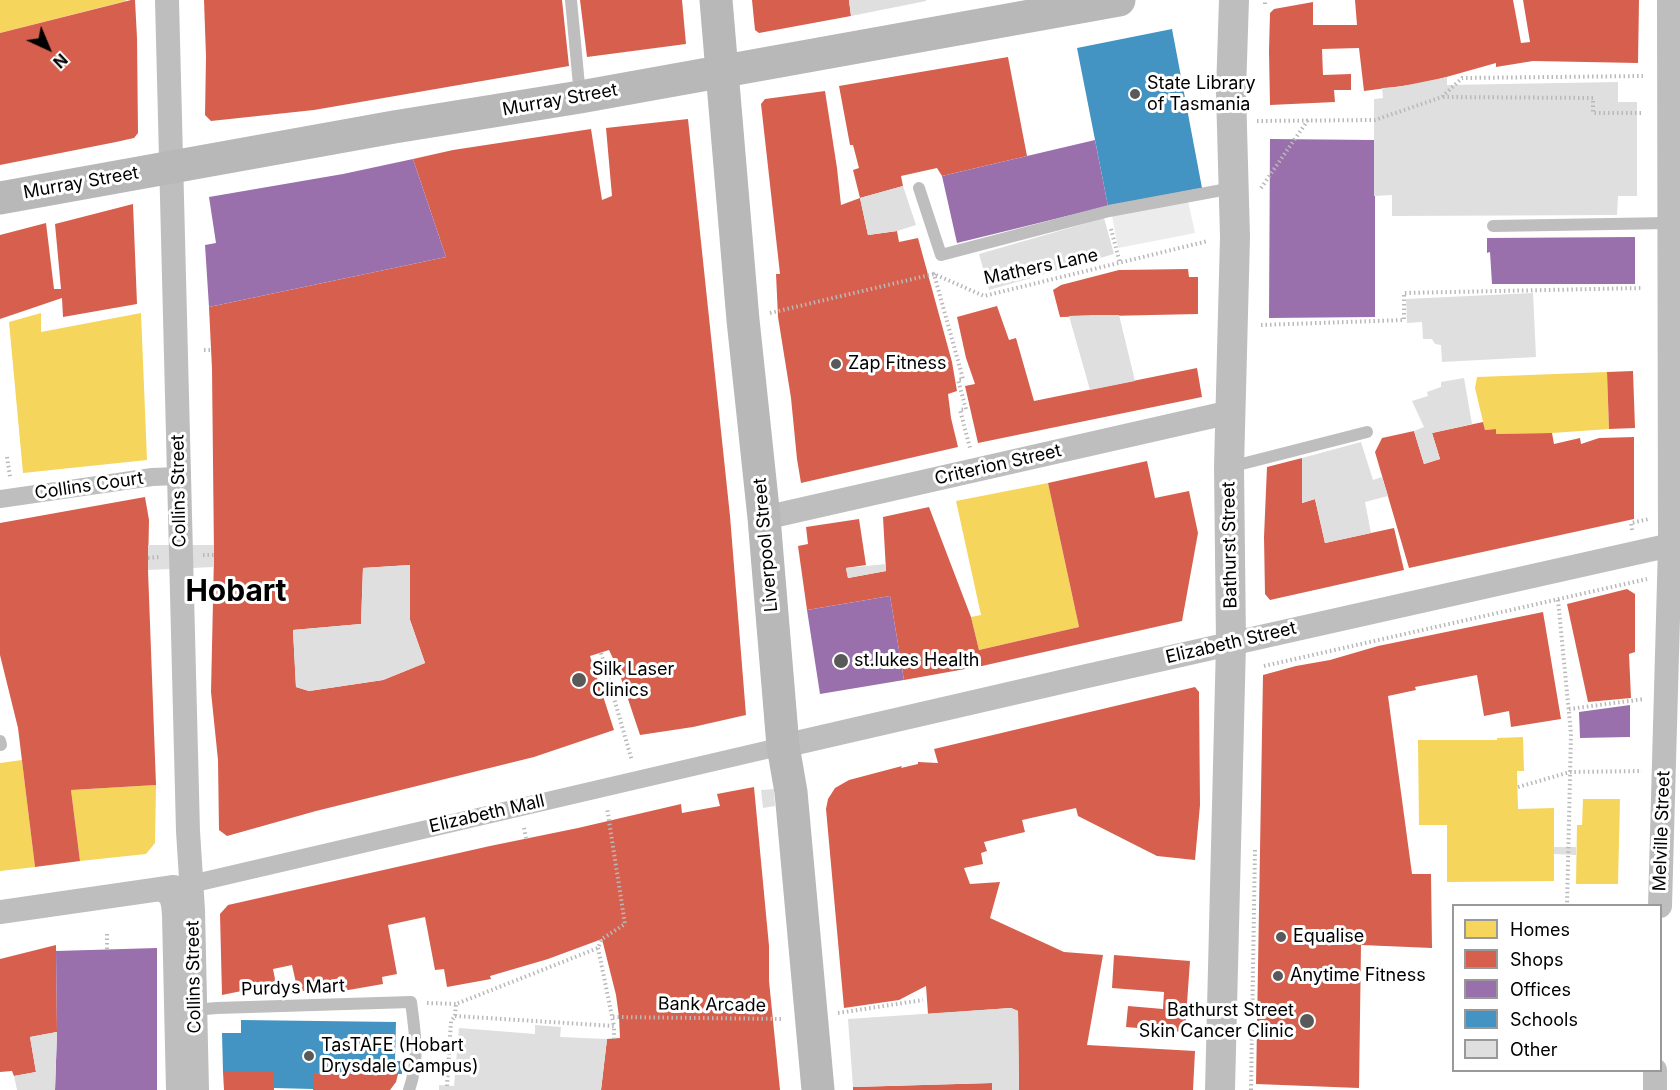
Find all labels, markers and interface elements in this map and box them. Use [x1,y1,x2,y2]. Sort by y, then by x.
north arrow [18,18,78,78]
text: N [49,50,72,72]
place label: State Library of Tasmania [1147,73,1256,116]
street label: Murray Street [501,79,619,121]
marker: State Library of Tasmania [1128,87,1142,101]
street label: Murray Street [22,162,140,204]
street label: Mathers Lane [982,244,1100,290]
place label: Zap Fitness [848,353,947,375]
marker: Zap Fitness [829,357,843,371]
street label: Collins Street [167,434,191,548]
street label: Criterion Street [932,440,1064,490]
street label: Collins Court [33,468,145,504]
street label: Liverpool Street [749,477,783,613]
street label: Bathurst Street [1218,481,1242,609]
district label: Hobart [185,574,287,610]
street label: Elizabeth Street [1164,617,1298,669]
place label: st.lukes Health [854,650,979,672]
marker: st.lukes Health [832,652,850,670]
place label: Silk Laser Clinics [592,659,674,702]
marker: Silk Laser Clinics [570,671,588,689]
street label: Melville Street [1649,770,1675,892]
street label: Elizabeth Mall [427,790,547,838]
legend [1452,904,1662,1072]
text: Homes [1510,919,1570,940]
street label: Collins Street [182,920,206,1034]
place label: Equalise [1293,926,1364,948]
marker: Equalise [1274,930,1288,944]
text: Shops [1510,949,1564,970]
place label: Anytime Fitness [1290,965,1426,987]
marker: Anytime Fitness [1271,969,1285,983]
street label: Purdys Mart [241,975,345,1001]
text: Offices [1510,979,1571,1000]
street label: Bank Arcade [658,993,766,1017]
place label: Bathurst Street Skin Cancer Clinic [1139,1000,1294,1042]
text: Schools [1510,1009,1578,1030]
marker: Bathurst Street Skin Cancer Clinic [1298,1012,1316,1030]
place label: TasTAFE (Hobart Drysdale Campus) [321,1035,478,1078]
text: Other [1510,1039,1558,1060]
marker: TasTAFE (Hobart Drysdale Campus) [302,1049,316,1063]

